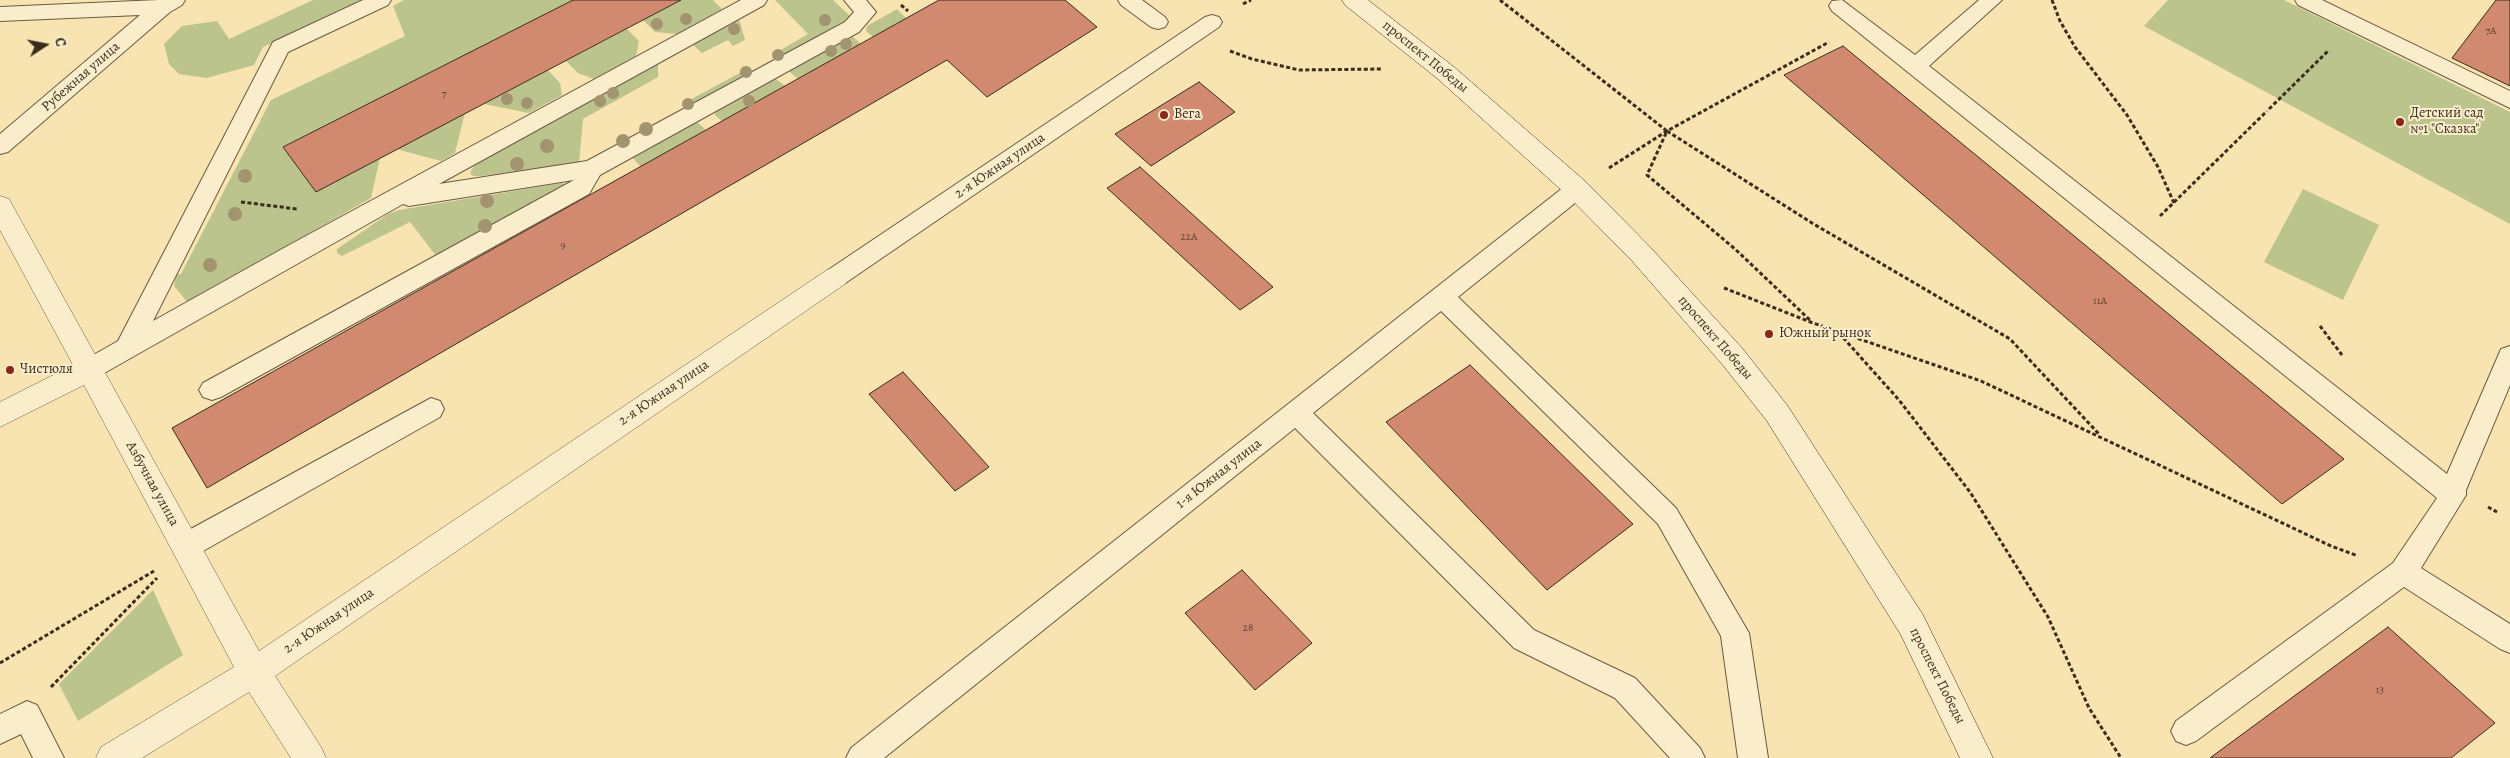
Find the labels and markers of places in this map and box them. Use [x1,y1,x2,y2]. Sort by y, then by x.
place label: Детский сад №1 "Сказка" [2410,106,2483,138]
place label: Вега [1174,107,1201,123]
marker: Вега [1158,109,1170,121]
marker: Детский сад №1 "Сказка" [2394,116,2406,128]
place label: Южный рынок [1779,326,1871,342]
marker: Южный рынок [1763,328,1775,340]
place label: Чистюля [20,362,73,378]
marker: Чистюля [4,364,16,376]

